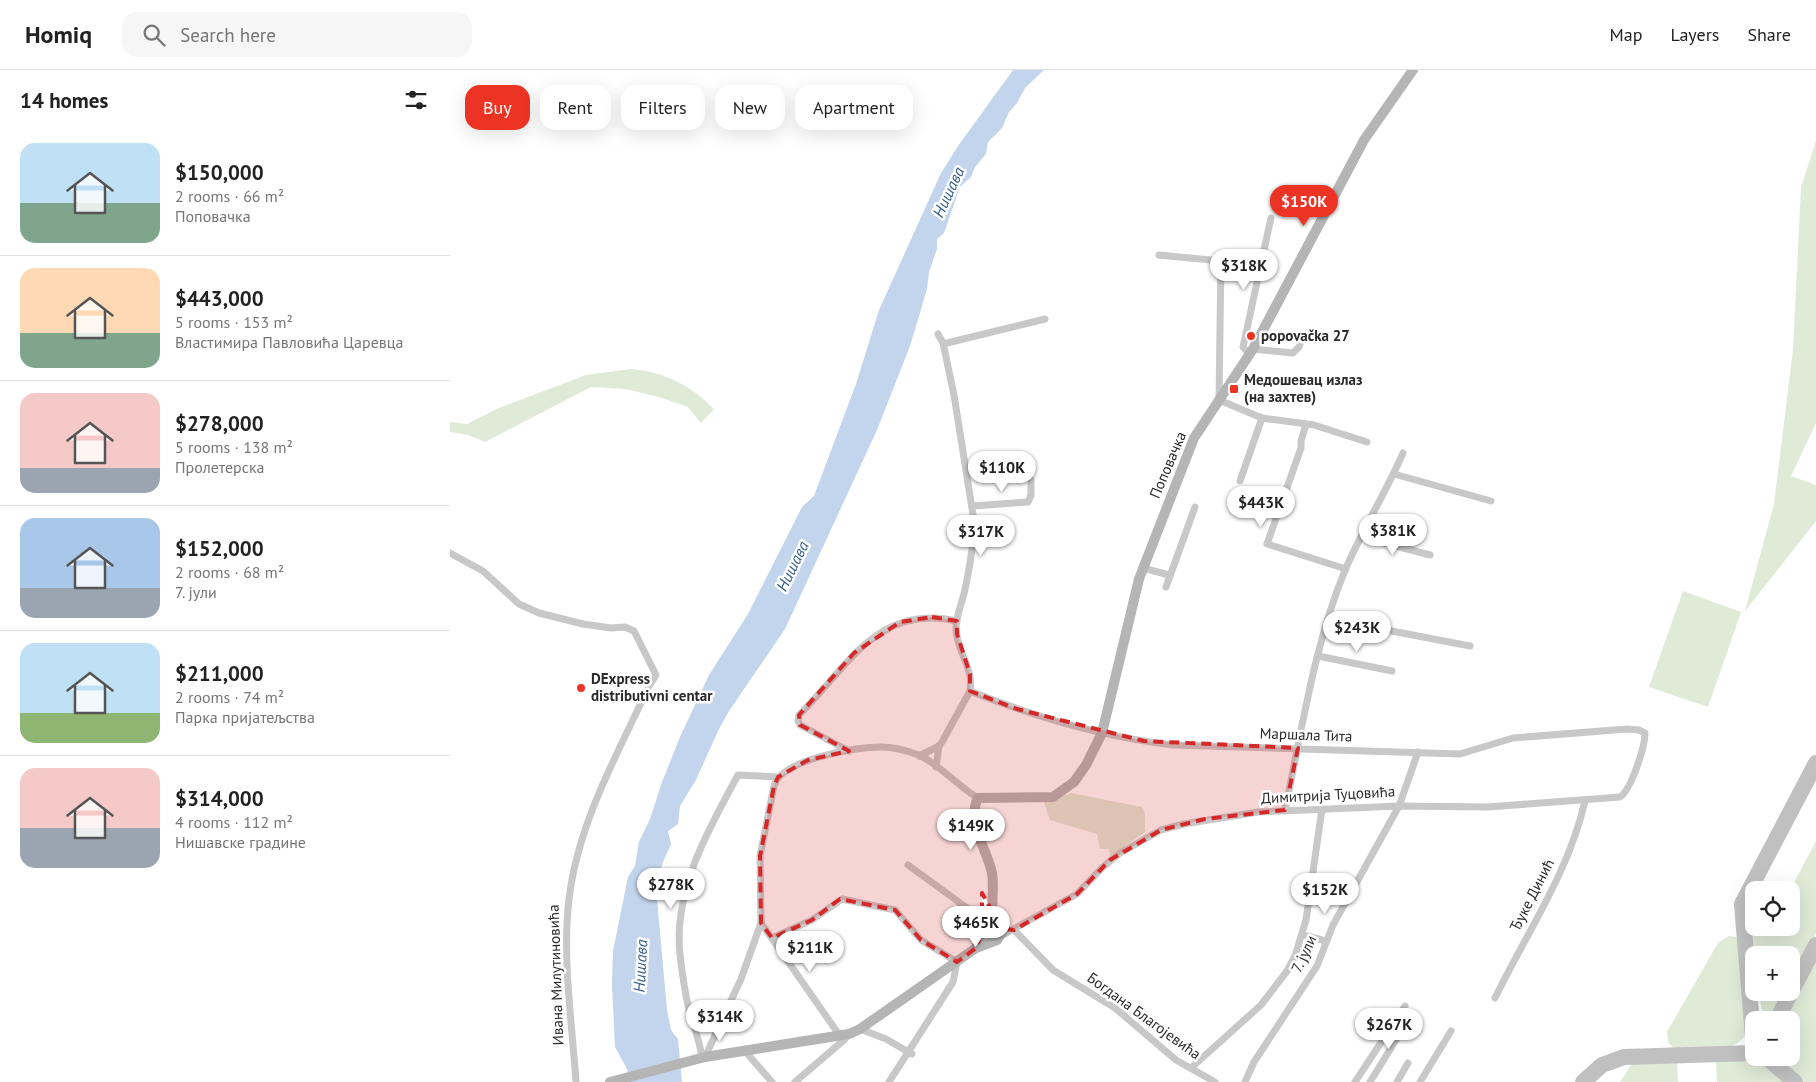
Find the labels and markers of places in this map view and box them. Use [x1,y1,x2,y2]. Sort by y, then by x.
pin: $150K [1269,184,1339,227]
pin: $318K [1209,248,1279,291]
place label: popovačka 27 [1261,326,1350,345]
marker: popovačka 27 [1245,330,1257,342]
place label: Медошевац излаз (на захтев) [1244,370,1362,406]
marker: Медошевац излаз (на захтев) [1228,383,1240,395]
pin: $110K [967,450,1037,493]
pin: $443K [1226,486,1296,528]
pin: $317K [946,514,1016,557]
pin: $381K [1358,514,1428,556]
pin: $243K [1322,610,1392,653]
place label: DExpress distributivni centar [591,669,713,705]
marker: DExpress distributivni centar [575,682,587,694]
pin: $149K [936,808,1006,851]
pin: $278K [636,868,706,910]
pin: $152K [1290,872,1360,915]
pin: $465K [941,906,1011,948]
pin: $211K [775,930,845,973]
pin: $314K [685,1000,755,1042]
pin: $267K [1354,1008,1424,1050]

